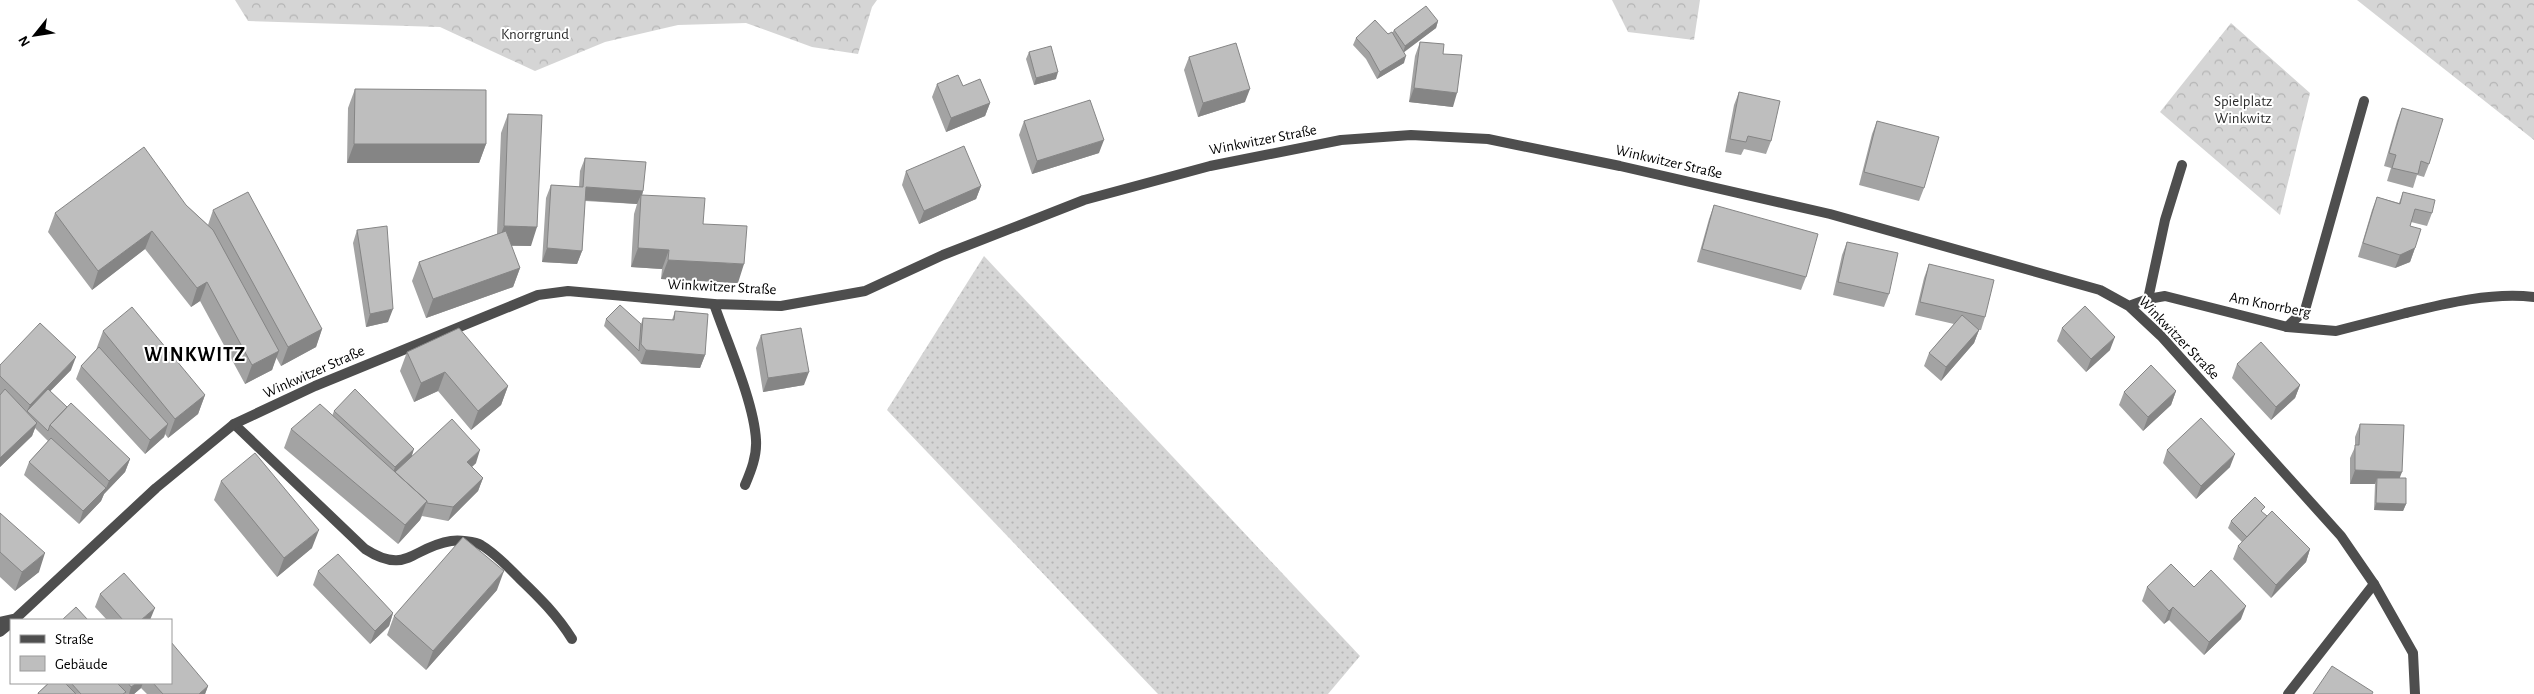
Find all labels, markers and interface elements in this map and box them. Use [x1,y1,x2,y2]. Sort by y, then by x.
north arrow [10,10,60,60]
park label: Knorrgrund [501,27,569,42]
text: N [16,33,33,49]
park label: Spielplatz Winkwitz [2214,94,2272,126]
street label: Winkwitzer Straße [1208,122,1318,158]
street label: Winkwitzer Straße [1614,142,1724,182]
street label: Winkwitzer Straße [667,277,777,297]
street label: Am Knorrberg [2228,290,2313,320]
street label: Winkwitzer Straße [2136,294,2222,382]
street label: Winkwitzer Straße [261,343,367,401]
district label: WINKWITZ [144,345,246,365]
legend [10,619,172,684]
text: Straße [55,632,94,647]
text: Gebäude [55,657,108,672]

